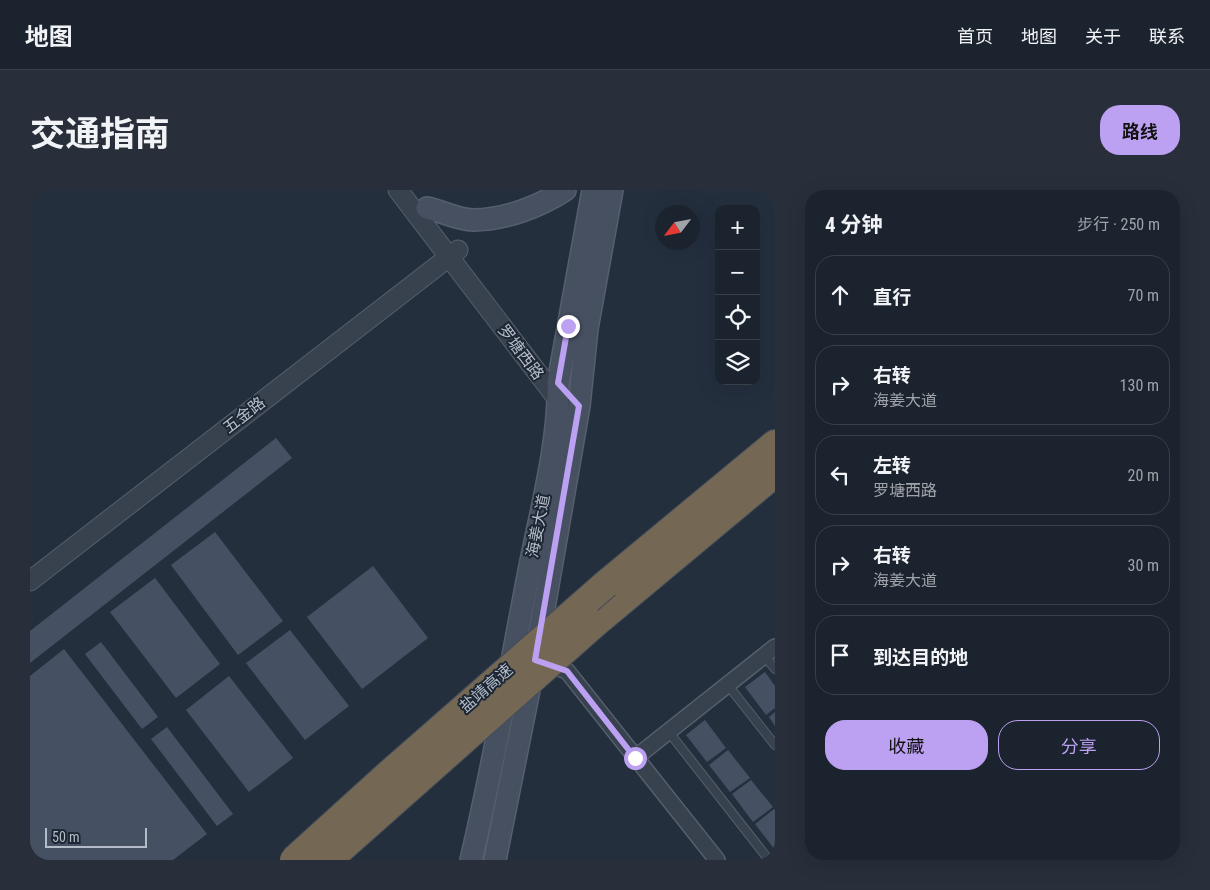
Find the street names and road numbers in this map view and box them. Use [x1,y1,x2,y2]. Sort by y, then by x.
street label: 罗塘西路 [494,321,548,383]
street label: 五金路 [219,393,269,437]
street label: 海姜大道 [523,493,553,559]
street label: 盐靖高速 [456,660,516,716]

